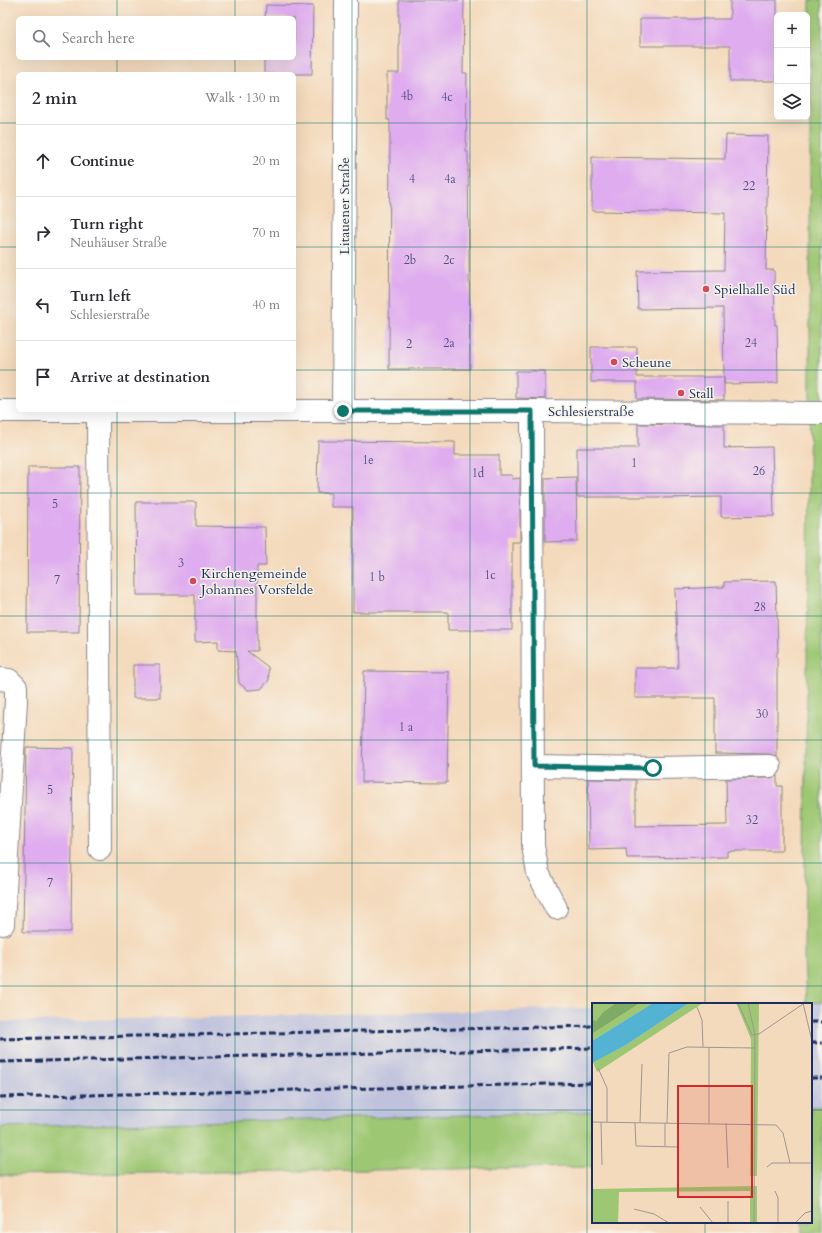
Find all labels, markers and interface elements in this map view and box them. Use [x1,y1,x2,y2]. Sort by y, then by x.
map controls [774,12,810,120]
button: + [774,12,810,48]
search box [16,16,296,60]
icon: search [30,27,52,49]
text: Search here [62,28,135,48]
button: − [774,48,810,84]
button: layers [774,84,810,120]
text: 2 min [32,87,77,110]
house number: 4b [401,88,413,104]
text: Walk · 130 m [205,89,280,107]
house number: 4c [441,89,453,105]
icon: ahead [32,150,54,172]
text: Continue [70,151,135,171]
text: 20 m [252,152,280,170]
street label: Litauener Straße [335,157,354,255]
house number: 4 [409,171,415,187]
house number: 4a [444,171,456,187]
house number: 22 [743,178,755,194]
text: Turn right [70,214,143,234]
icon: right [32,222,54,244]
text: 70 m [252,224,280,242]
text: Neuhäuser Straße [70,234,167,252]
house number: 2b [404,252,416,268]
house number: 2c [443,252,455,268]
place label: Spielhalle Süd [714,280,796,299]
marker: Spielhalle Süd [701,284,711,294]
text: Turn left [70,286,131,306]
icon: left [32,294,54,316]
text: 40 m [252,296,280,314]
text: Schlesierstraße [70,306,150,324]
house number: 2a [443,335,455,351]
house number: 24 [745,335,757,351]
house number: 2 [406,336,412,352]
place label: Scheune [622,353,671,372]
marker: Scheune [609,357,619,367]
icon: arrive [32,366,54,388]
text: Arrive at destination [70,367,210,387]
place label: Stall [689,384,714,403]
marker: Stall [676,388,686,398]
route end [334,402,352,420]
street label: Schlesierstraße [548,402,634,421]
house number: 1e [362,452,374,468]
house number: 1 [631,455,637,471]
house number: 26 [753,463,765,479]
house number: 1d [472,465,485,481]
house number: 5 [52,496,58,512]
house number: 3 [178,555,184,571]
place label: Kirchengemeinde Johannes Vorsfelde [199,564,313,599]
house number: 1c [484,567,496,583]
house number: 1 b [369,569,385,585]
house number: 7 [54,572,60,588]
marker: Kirchengemeinde Johannes Vorsfelde [188,576,198,586]
house number: 28 [754,599,766,615]
house number: 30 [756,706,768,722]
house number: 1 a [399,719,414,735]
route start [644,759,662,777]
house number: 5 [47,782,53,798]
house number: 32 [746,812,758,828]
house number: 7 [47,875,53,891]
inset map [592,1003,812,1223]

